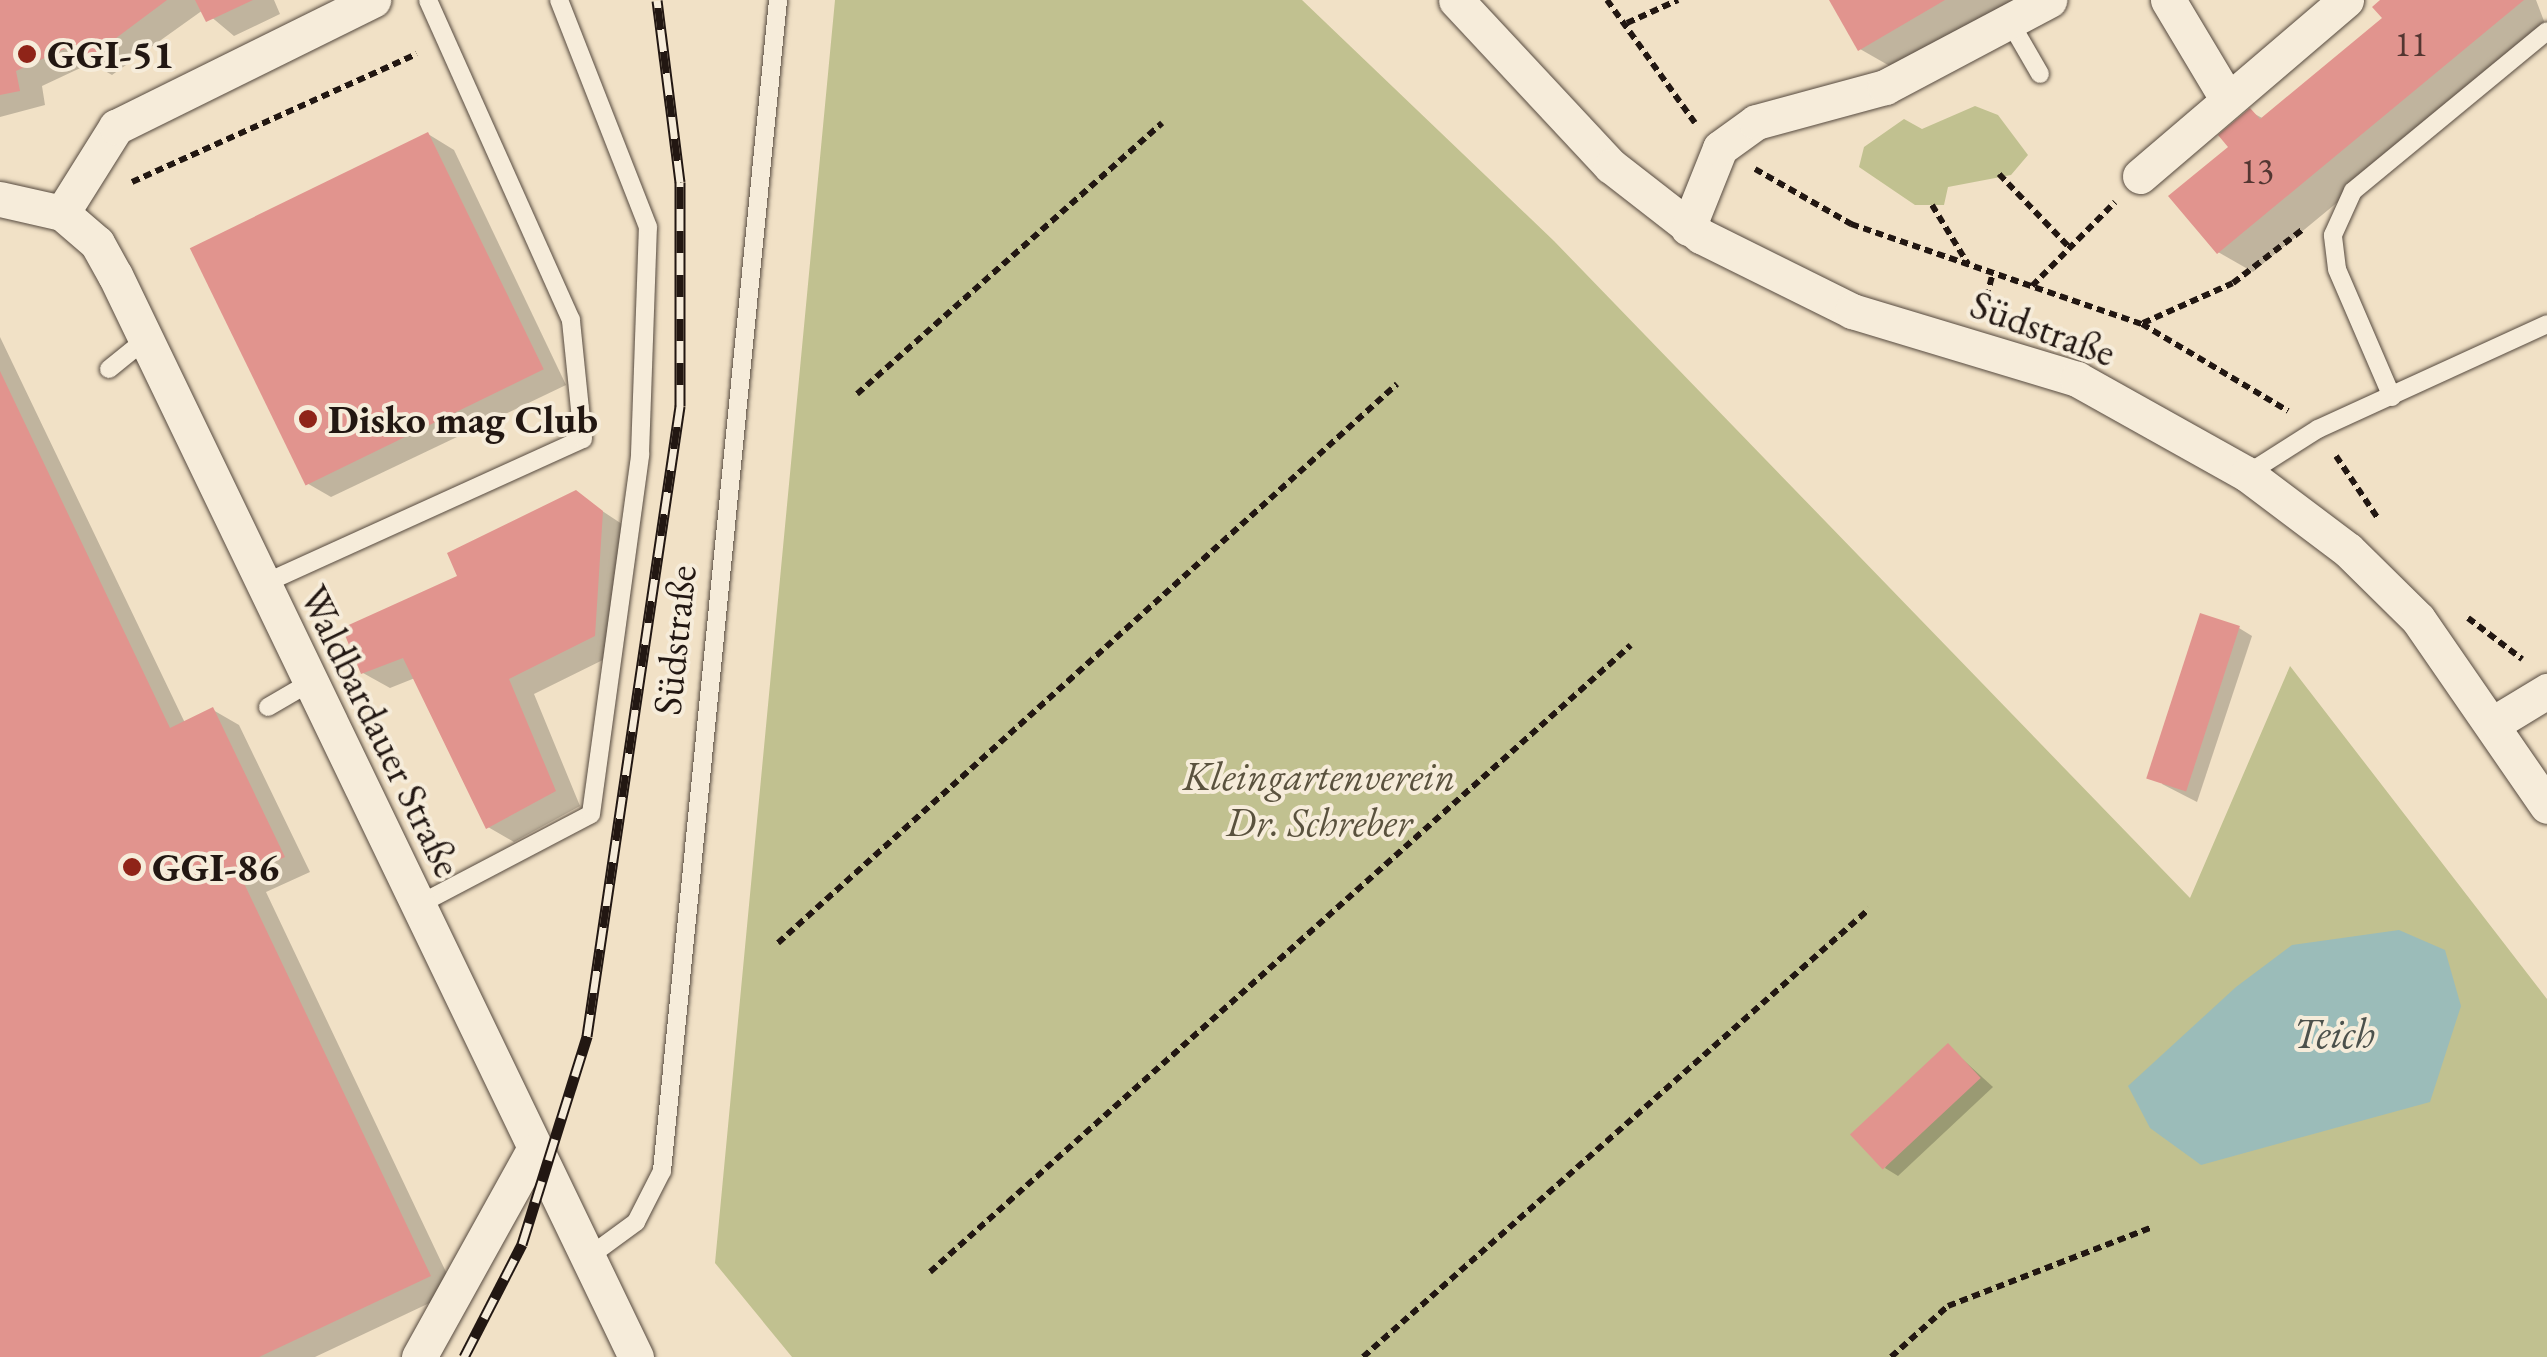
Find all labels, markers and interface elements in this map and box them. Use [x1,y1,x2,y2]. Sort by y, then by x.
house number: 11 [2394,23,2428,65]
place label: GGI-51 [47,30,174,78]
marker: GGI-51 [16,43,38,65]
house number: 13 [2240,150,2274,192]
street label: Südstraße [1964,280,2122,376]
place label: Disko mag Club [328,395,598,443]
marker: Disko mag Club [297,408,319,430]
street label: Südstraße [642,563,706,717]
street label: Waldbardauer Straße [290,578,472,884]
park label: Kleingartenverein Dr. Schreber [1183,752,1455,846]
place label: GGI-86 [152,843,279,891]
marker: GGI-86 [121,856,143,878]
water label: Teich [2293,1009,2375,1059]

